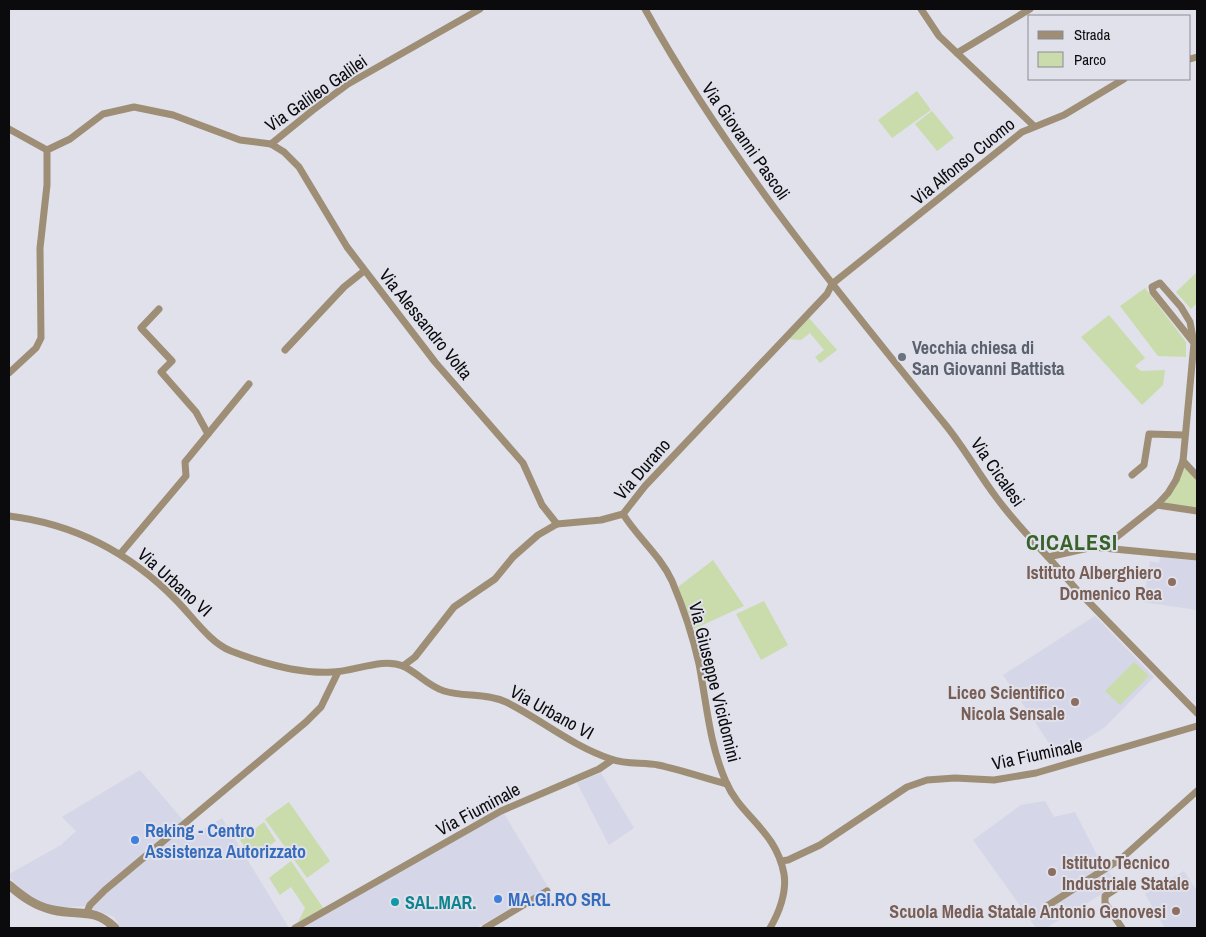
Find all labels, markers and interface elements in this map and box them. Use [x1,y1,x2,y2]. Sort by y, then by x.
legend [1028,15,1191,80]
text: Strada [1074,24,1110,45]
street label: Via Galileo Galilei [260,48,372,138]
text: Parco [1074,49,1106,70]
street label: Via Giovanni Pascoli [696,77,796,205]
street label: Via Alfonso Cuomo [906,112,1020,210]
street label: Via Alessandro Volta [373,263,479,385]
place label: Vecchia chiesa di San Giovanni Battista [912,335,1065,381]
marker: Vecchia chiesa di San Giovanni Battista [896,351,908,363]
street label: Via Cicalesi [965,432,1031,512]
street label: Via Durano [608,433,676,505]
district label: CICALESI [1026,527,1118,557]
street label: Via Urbano VI [132,542,218,622]
place label: Istituto Alberghiero Domenico Rea [1026,560,1163,606]
marker: Istituto Alberghiero Domenico Rea [1166,576,1178,588]
street label: Via Giuseppe Vicidomini [683,599,747,765]
street label: Via Urbano VI [506,679,598,745]
place label: Liceo Scientifico Nicola Sensale [948,680,1065,726]
marker: Liceo Scientifico Nicola Sensale [1069,696,1081,708]
street label: Via Fiuminale [990,732,1084,776]
street label: Via Fiuminale [432,776,524,842]
place label: Reking - Centro Assistenza Autorizzato [145,818,306,864]
marker: Reking - Centro Assistenza Autorizzato [129,834,141,846]
place label: Istituto Tecnico Industriale Statale [1062,850,1189,896]
marker: Istituto Tecnico Industriale Statale [1046,866,1058,878]
place label: MA.GI.RO SRL [508,887,611,912]
place label: SAL.MAR. [405,890,476,915]
marker: MA.GI.RO SRL [492,893,504,905]
marker: SAL.MAR. [389,896,401,908]
place label: Scuola Media Statale Antonio Genovesi [889,899,1166,924]
marker: Scuola Media Statale Antonio Genovesi [1170,905,1182,917]

